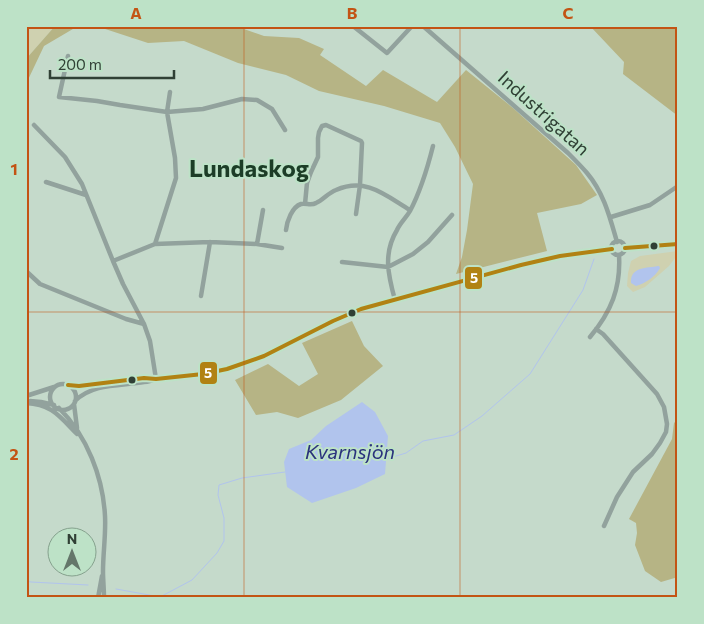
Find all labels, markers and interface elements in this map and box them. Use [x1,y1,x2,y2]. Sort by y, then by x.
text: A [130,3,142,22]
text: B [347,3,358,22]
text: C [563,3,574,22]
scale bar [50,48,174,80]
text: 200 m [58,55,102,73]
street label: Industrigatan [494,65,595,160]
district label: Lundaskog [189,153,309,182]
text: 1 [10,159,18,178]
unlabelled marker [649,241,659,251]
line badge: 5 [464,266,483,290]
text: 5 [470,269,478,286]
unlabelled marker [347,308,357,318]
line badge: 5 [199,361,218,385]
text: 5 [204,364,212,381]
unlabelled marker [127,375,137,385]
water label: Kvarnsjön [305,439,395,463]
text: 2 [9,444,19,463]
north arrow [48,526,98,576]
text: N [67,530,77,547]

